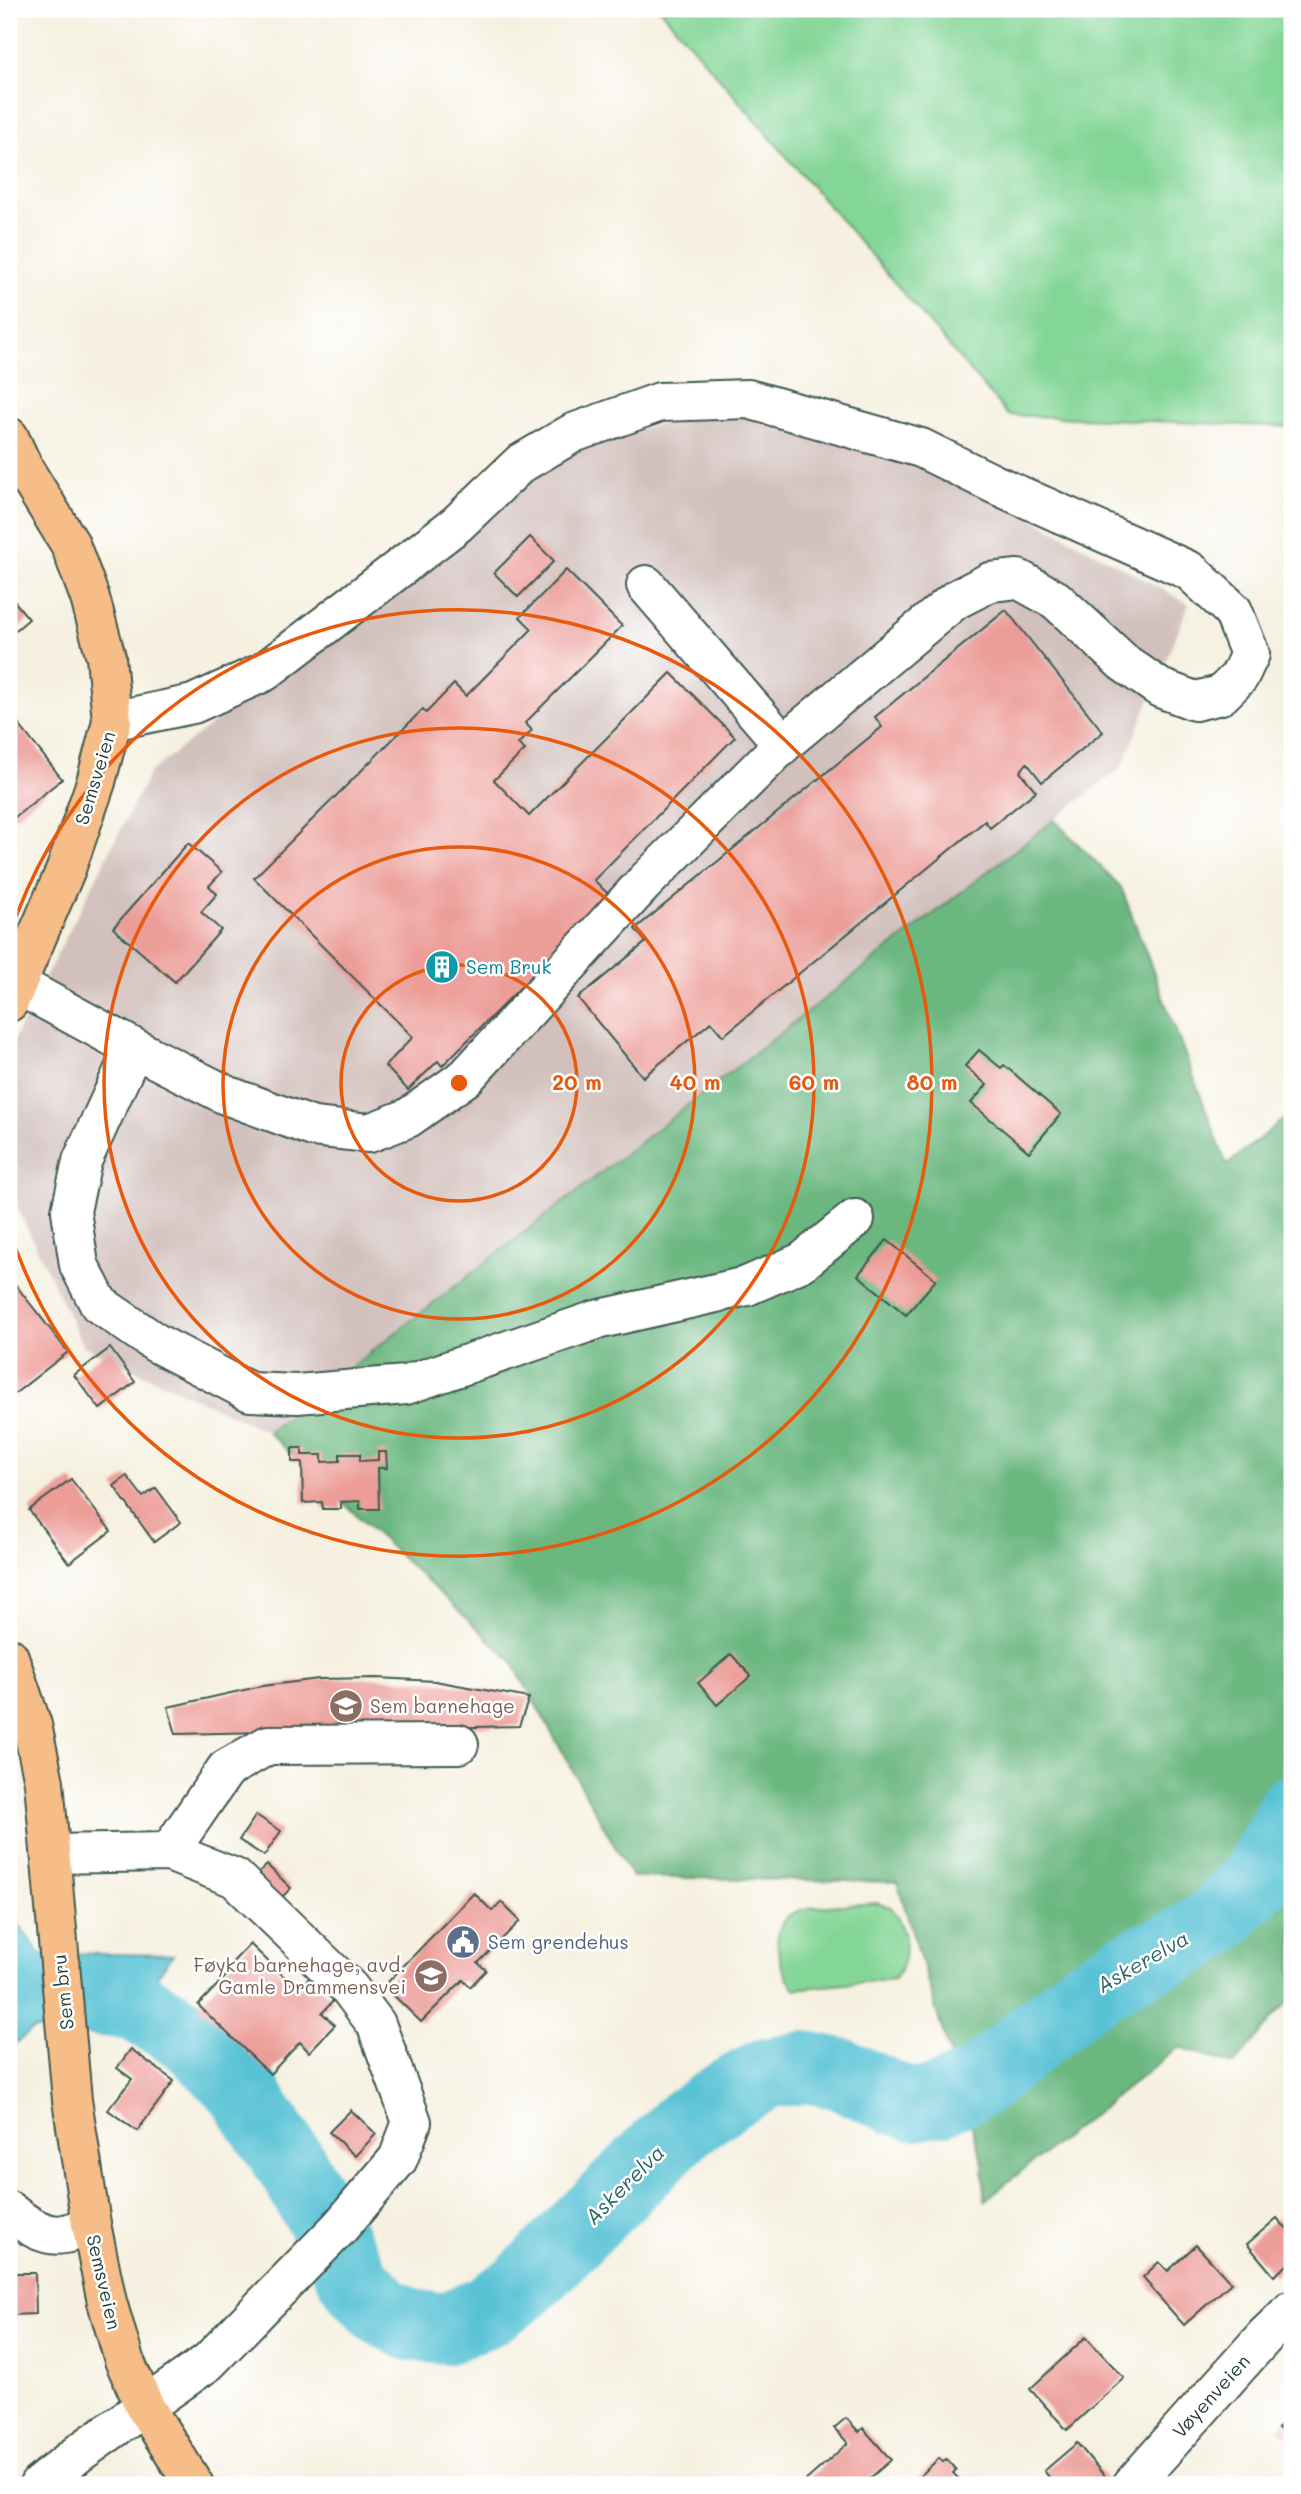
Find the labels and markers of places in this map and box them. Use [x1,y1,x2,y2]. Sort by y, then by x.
building icon: Sem Bruk [423,948,461,986]
place label: Sem Bruk [466,954,552,979]
centre of rings [447,1071,471,1095]
school or university icon: Sem barnehage [327,1687,365,1725]
place label: Sem barnehage [370,1693,515,1718]
public building icon: Sem grendehus [444,1923,482,1961]
place label: Sem grendehus [488,1929,629,1954]
place label: Føyka barnehage, avd. Gamle Drammensvei [194,1952,406,1999]
school or university icon: Føyka barnehage, avd. Gamle Drammensvei [412,1957,450,1995]

